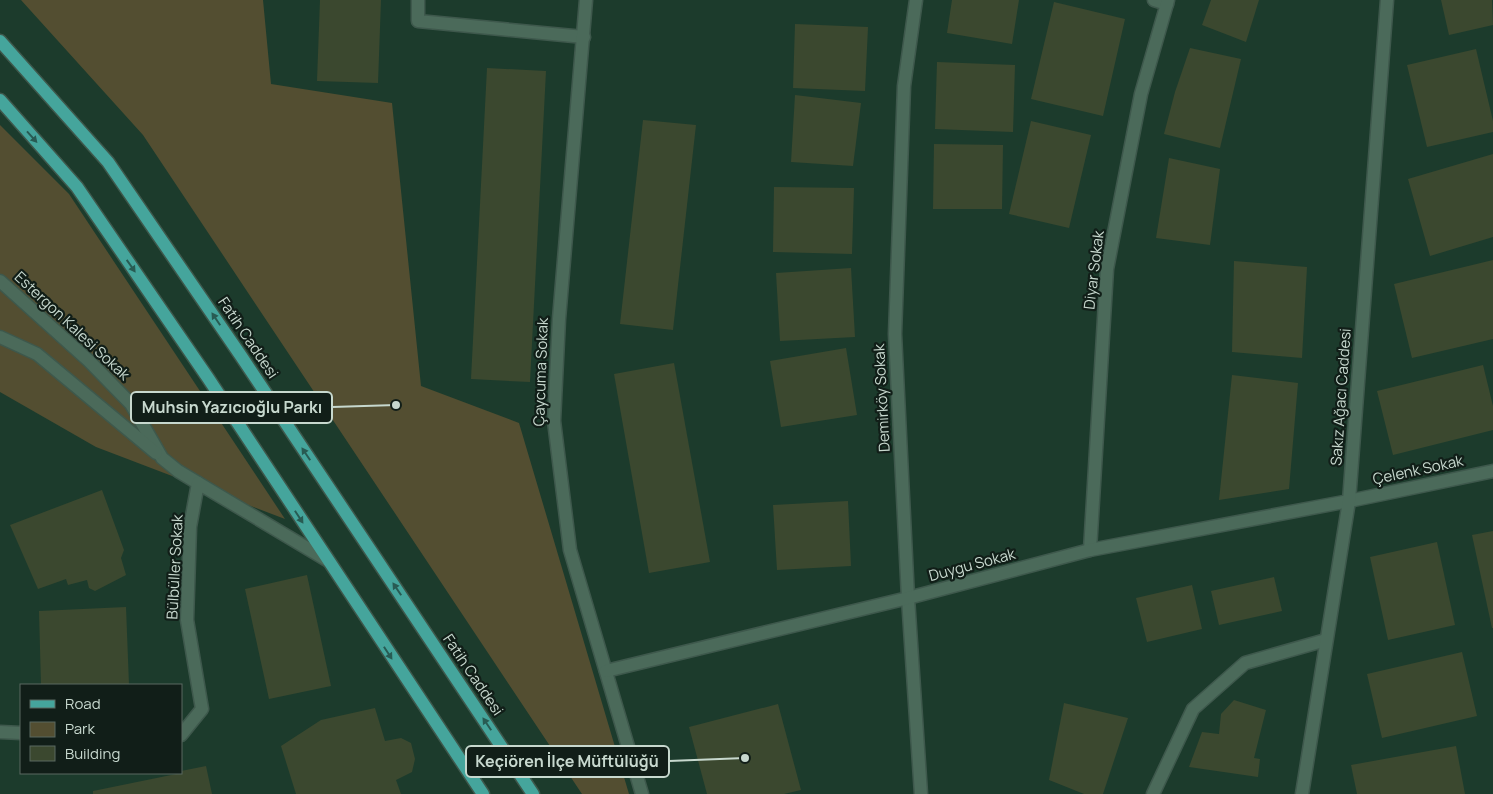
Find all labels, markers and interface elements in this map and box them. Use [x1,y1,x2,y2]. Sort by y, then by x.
one-way arrow [27,130,38,143]
street label: Diyar Sokak [1078,229,1109,311]
one-way arrow [126,259,136,272]
street label: Estergon Kalesi Sokak [10,267,135,385]
street label: Fatih Caddesi [213,293,283,383]
one-way arrow [211,312,221,326]
street label: Çaycuma Sokak [528,317,553,427]
street label: Sakız Ağacı Caddesi [1325,328,1356,466]
street label: Demirköy Sokak [868,343,895,453]
callout: Muhsin Yazıcıoğlu Parkı [131,392,332,423]
text: Muhsin Yazıcıoğlu Parkı [142,396,322,418]
one-way arrow [302,447,311,461]
street label: Çelenk Sokak [1371,450,1466,489]
one-way arrow [294,510,304,524]
street label: Bülbüller Sokak [161,513,188,620]
street label: Duygu Sokak [926,543,1018,586]
one-way arrow [392,582,401,596]
street label: Fatih Caddesi [438,630,508,720]
one-way arrow [383,646,393,660]
legend [20,684,182,774]
text: Road [65,693,101,714]
text: Park [65,718,95,739]
one-way arrow [482,718,492,731]
text: Building [65,743,120,764]
callout: Keçiören İlçe Müftülüğü [466,746,669,777]
text: Keçiören İlçe Müftülüğü [475,750,659,772]

